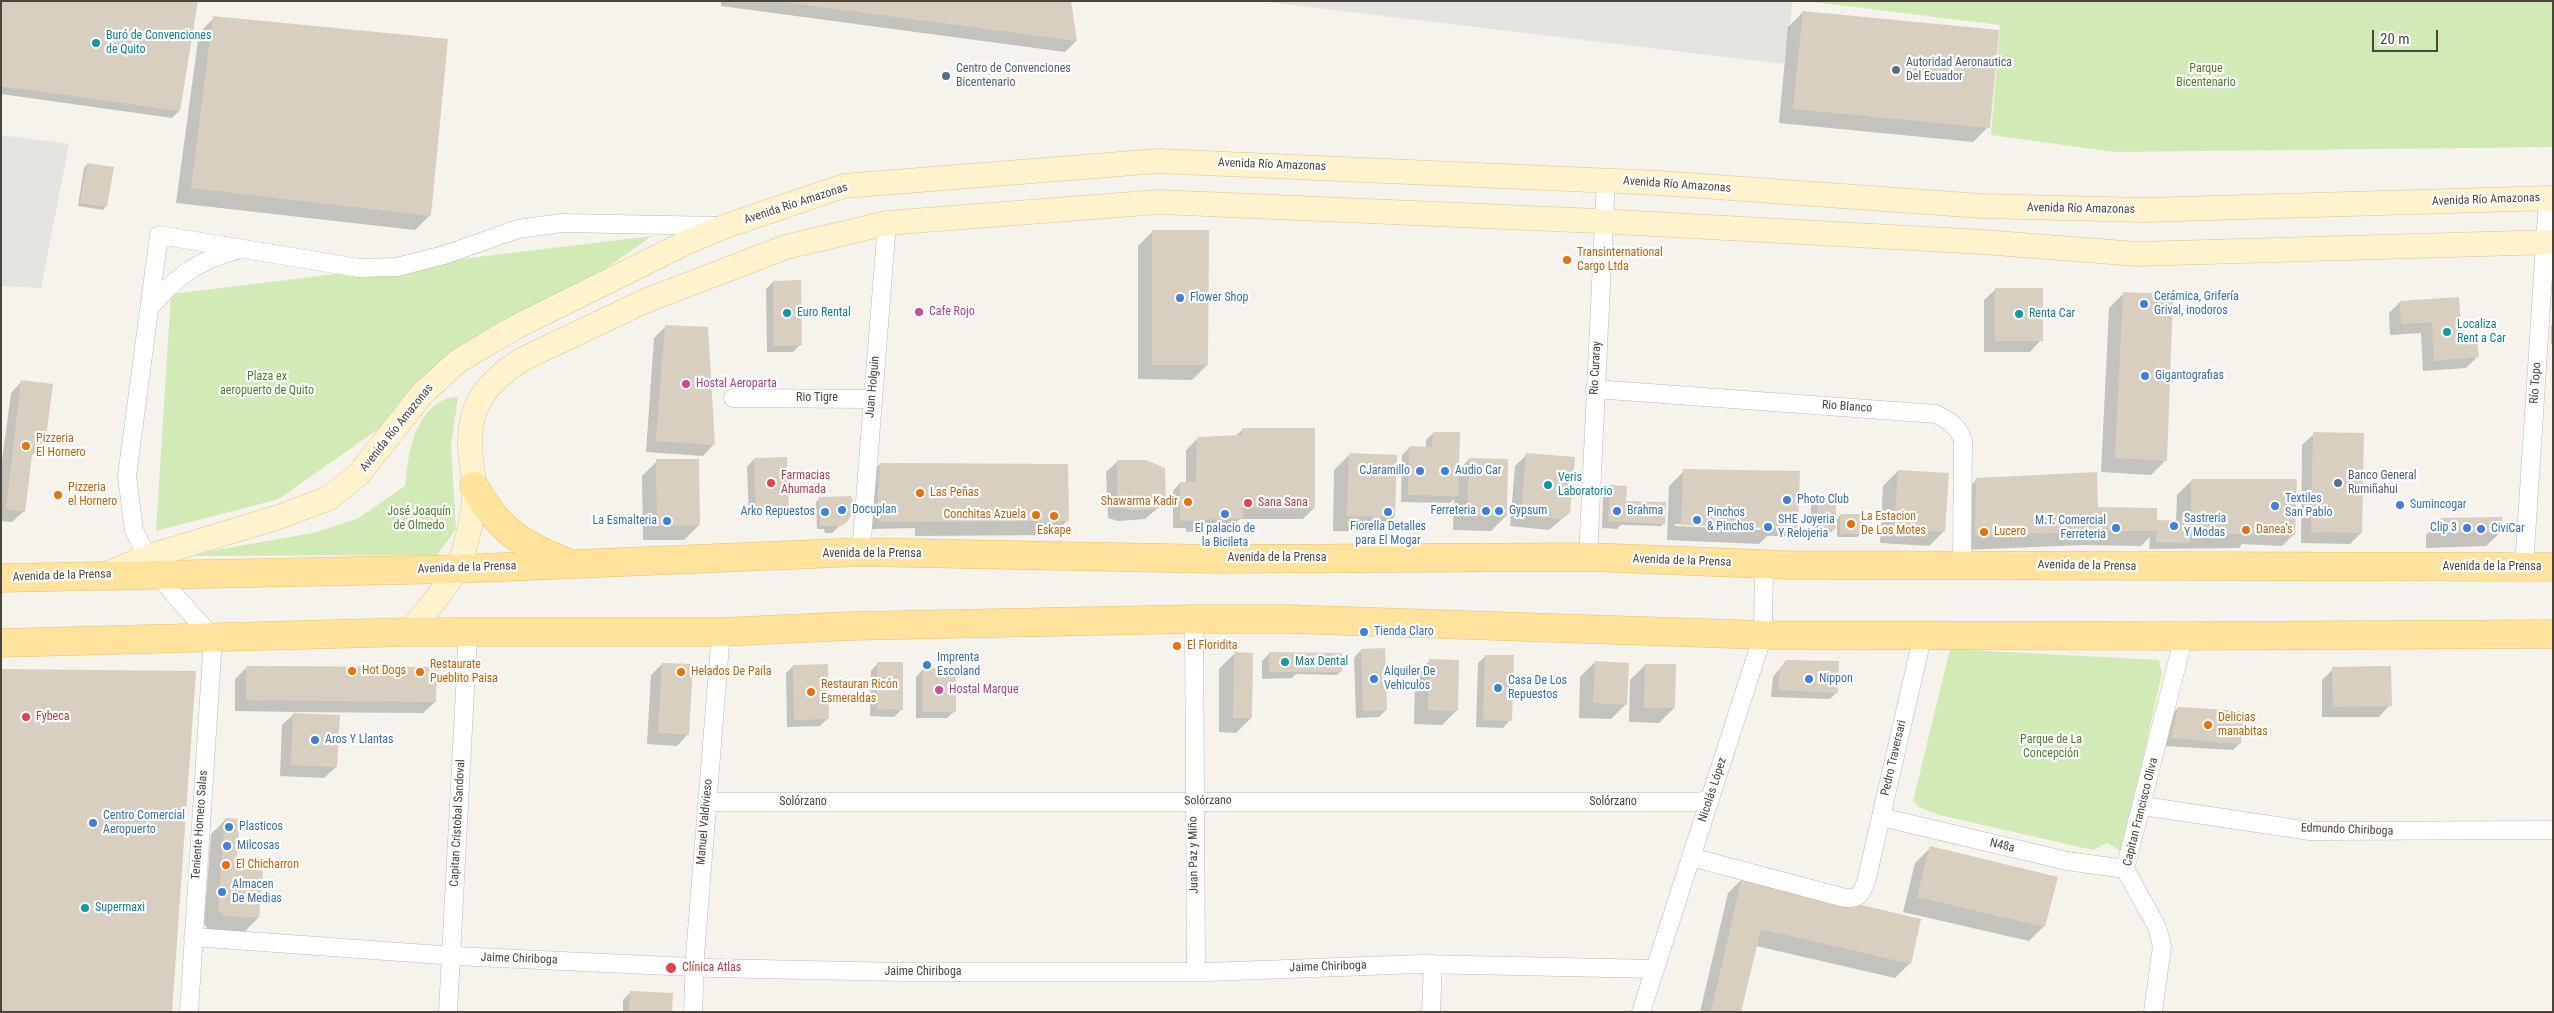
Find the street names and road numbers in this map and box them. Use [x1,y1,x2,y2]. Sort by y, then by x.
street label: Avenida Río Amazonas [1218,156,1326,174]
street label: Avenida Río Amazonas [1623,174,1731,196]
street label: Avenida Río Amazonas [742,180,850,228]
street label: Avenida Río Amazonas [2432,191,2540,209]
street label: Avenida Río Amazonas [2027,201,2135,217]
street label: Rio Curaray [1587,341,1605,395]
street label: Juan Holguin [863,355,883,419]
street label: Río Topo [2527,362,2545,404]
street label: Avenida Río Amazonas [357,381,437,475]
street label: Rio Tigre [796,391,838,405]
street label: Rio Blanco [1821,398,1873,416]
street label: Avenida de la Prensa [823,547,921,561]
street label: Avenida de la Prensa [1228,551,1326,565]
street label: Avenida de la Prensa [1632,552,1732,570]
street label: Avenida de la Prensa [2037,558,2137,574]
street label: Avenida de la Prensa [417,559,517,577]
street label: Avenida de la Prensa [2443,560,2541,574]
street label: Avenida de la Prensa [12,567,112,585]
street label: Pedro Traversari [1878,719,1910,797]
street label: Nicolás López [1696,756,1730,824]
street label: Capitan Francisco Oliva [2121,756,2161,868]
street label: Capitan Cristobal Sandoval [447,759,469,887]
street label: Teniente Homero Salas [189,770,211,880]
street label: Manuel Valdivieso [694,778,716,866]
street label: Solórzano [1184,793,1232,809]
street label: Solórzano [779,795,827,809]
street label: Solórzano [1589,795,1637,809]
street label: Juan Paz y Miño [1186,816,1202,894]
street label: Edmundo Chiriboga [2300,821,2394,839]
street label: N48a [1988,836,2016,856]
street label: Jaime Chiriboga [480,950,558,968]
street label: Jaime Chiriboga [1289,958,1367,976]
street label: Jaime Chiriboga [884,965,962,979]

